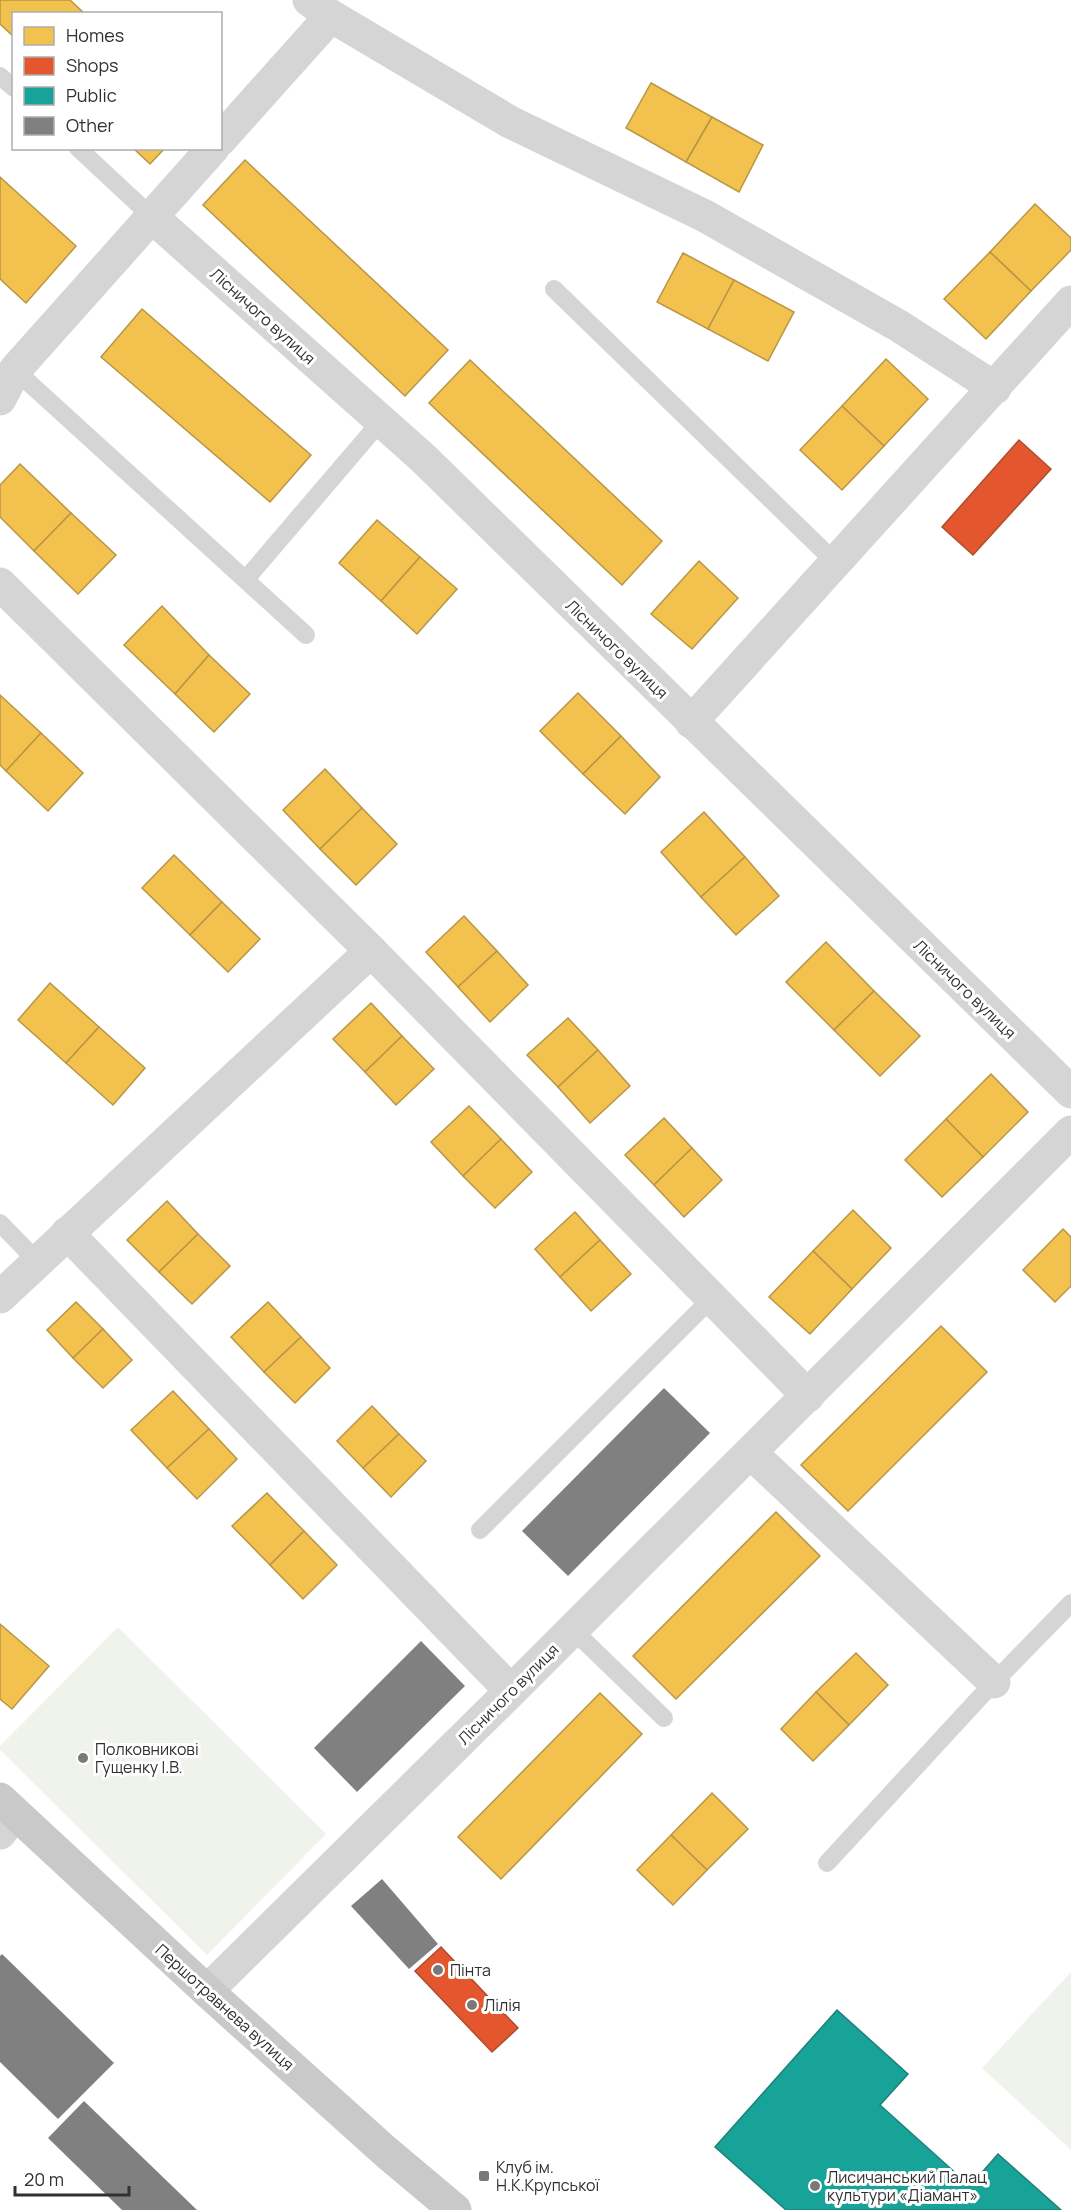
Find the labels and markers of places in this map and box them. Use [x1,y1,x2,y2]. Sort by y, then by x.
place label: Полковникові Гущенку І.В. [95,1738,199,1778]
marker: Полковникові Гущенку І.В. [76,1751,90,1765]
place label: Пінта [450,1959,491,1981]
marker: Пінта [431,1963,445,1977]
place label: Лілія [484,1994,521,2016]
marker: Лілія [465,1998,479,2012]
place label: Клуб ім. Н.К.Крупської [496,2156,600,2196]
place label: Лисичанський Палац культури «Діамант» [827,2166,987,2206]
marker: Клуб ім. Н.К.Крупської [477,2169,491,2183]
marker: Лисичанський Палац культури «Діамант» [808,2179,822,2193]

